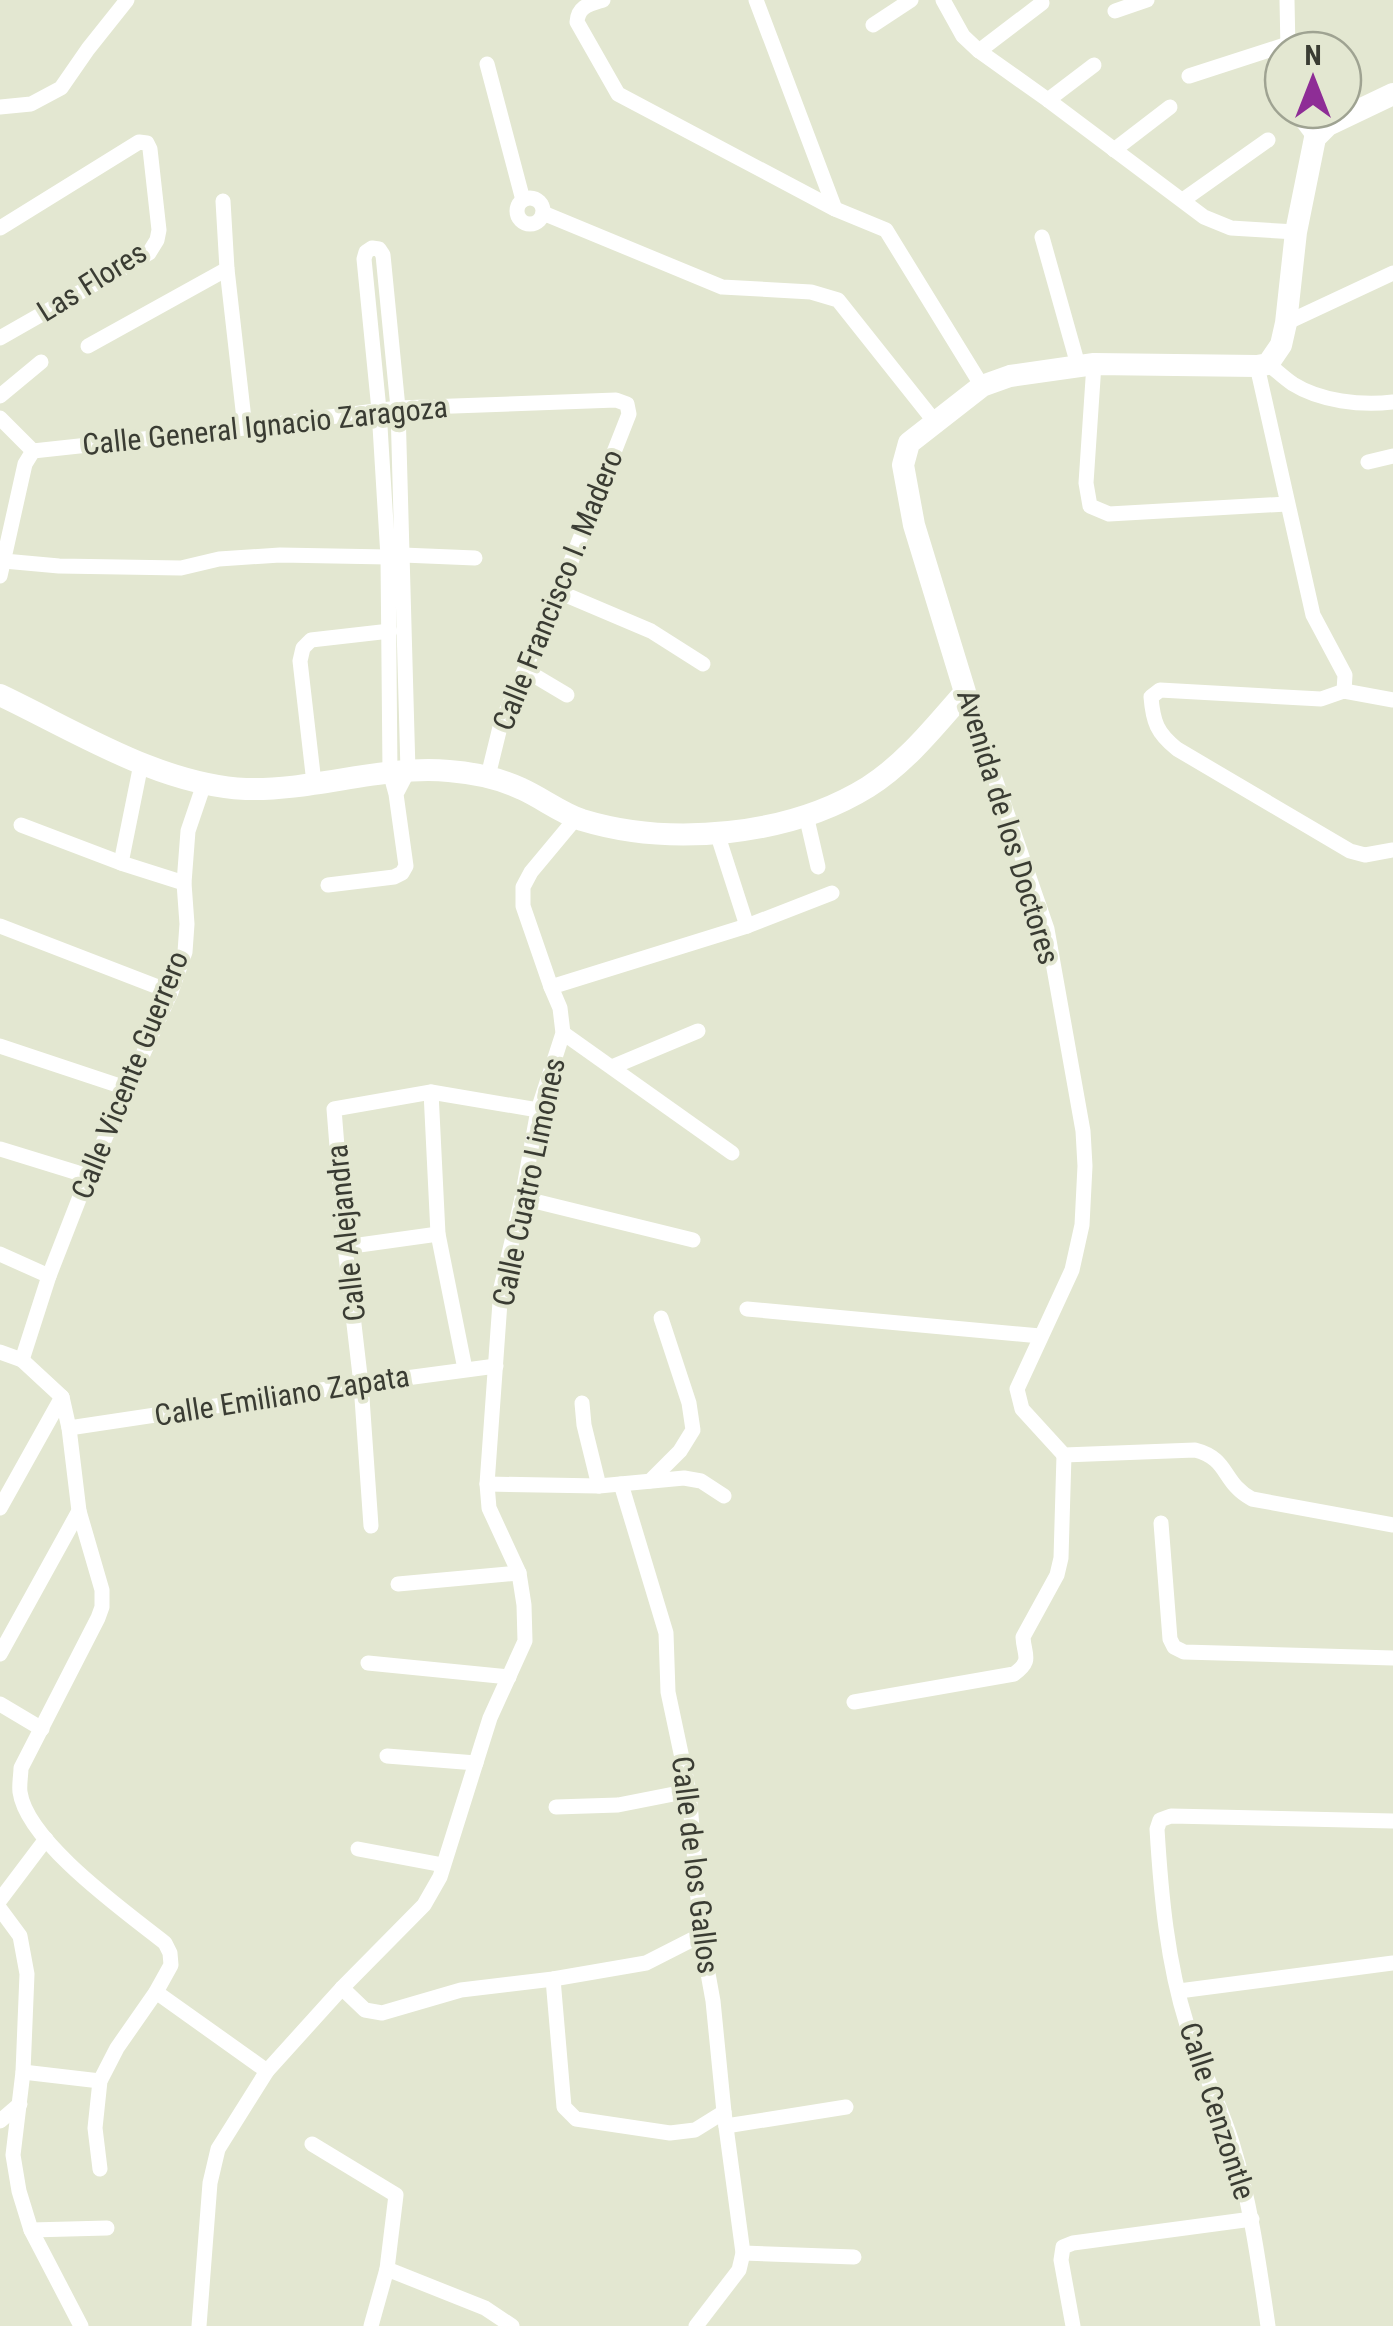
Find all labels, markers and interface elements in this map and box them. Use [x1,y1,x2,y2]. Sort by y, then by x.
north arrow [1263,30,1363,130]
text: N [1304,39,1322,72]
street label: Las Flores [31,234,153,329]
street label: Calle General Ignacio Zaragoza [81,389,449,462]
street label: Calle Francisco I. Madero [485,444,630,735]
street label: Avenida de los Doctores [950,685,1067,968]
street label: Calle Vicente Guerrero [64,946,195,1204]
street label: Calle Cuatro Limones [485,1055,572,1309]
street label: Calle Alejandra [319,1143,372,1323]
street label: Calle Emiliano Zapata [152,1358,412,1433]
street label: Calle de los Gallos [665,1754,726,1976]
street label: Calle Cenzontle [1172,2018,1263,2204]

